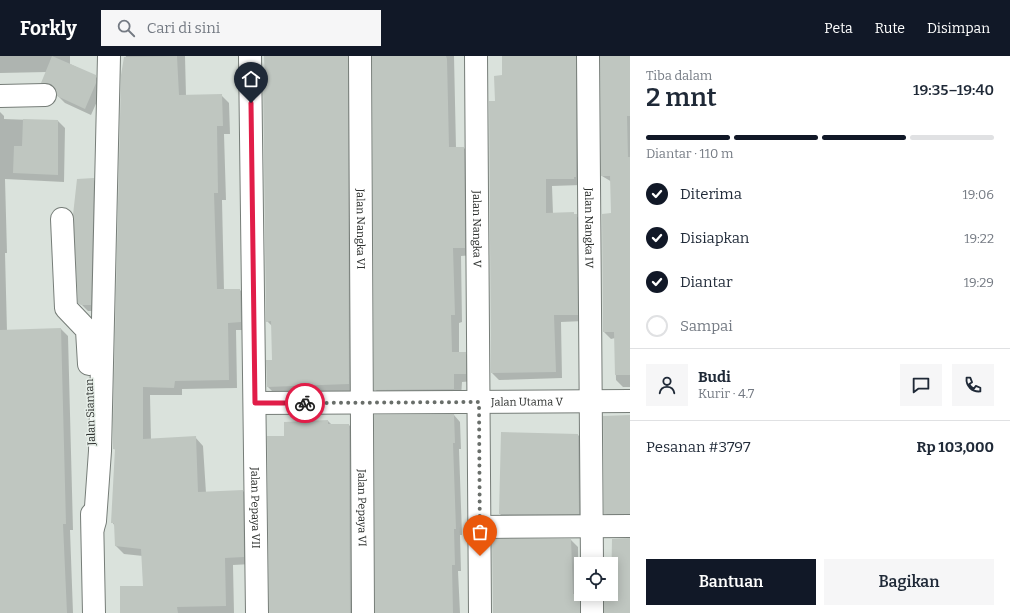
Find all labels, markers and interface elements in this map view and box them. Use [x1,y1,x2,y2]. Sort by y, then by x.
search box [101,10,381,46]
text: Forkly [20,17,77,40]
icon: search [115,17,137,39]
text: Cari di sini [147,19,220,37]
text: Peta [824,20,853,37]
text: Rute [875,20,905,37]
text: Disimpan [927,20,990,37]
pin [234,62,268,103]
icon: home [240,68,262,90]
text: Tiba dalam [646,68,712,83]
text: 19:35–19:40 [913,81,994,99]
text: 2 mnt [646,82,717,113]
text: Diantar · 110 m [646,146,733,161]
icon: check [646,183,668,205]
text: Diterima [680,185,742,203]
street label: Jalan Nangka IV [582,187,596,269]
text: 19:06 [962,187,994,202]
street label: Jalan Nangka VI [354,188,367,269]
street label: Jalan Nangka V [470,189,484,268]
icon: check [646,227,668,249]
text: Disiapkan [680,229,749,247]
text: 19:22 [964,231,994,246]
icon: check [646,271,668,293]
text: Diantar [680,273,733,291]
text: 19:29 [964,275,994,290]
text: Sampai [680,317,733,335]
button: person [646,364,688,406]
button: chat [900,364,942,406]
button: phone [952,364,994,406]
text: Budi [698,368,731,386]
street label: Jalan Siantan [83,378,98,447]
courier [285,383,325,423]
text: Kurir · 4.7 [698,386,754,401]
icon: bike [294,392,316,414]
street label: Jalan Utama V [490,395,563,409]
text: Pesanan #3797 [646,438,750,456]
text: Rp 103,000 [917,438,994,456]
street label: Jalan Pepaya VII [248,466,262,549]
street label: Jalan Pepaya VI [355,468,369,547]
pin [463,515,497,556]
icon: bag [469,521,491,543]
map controls [574,557,618,601]
button: locate [574,557,618,601]
button: Bantuan [646,559,816,605]
button: Bagikan [824,559,994,605]

